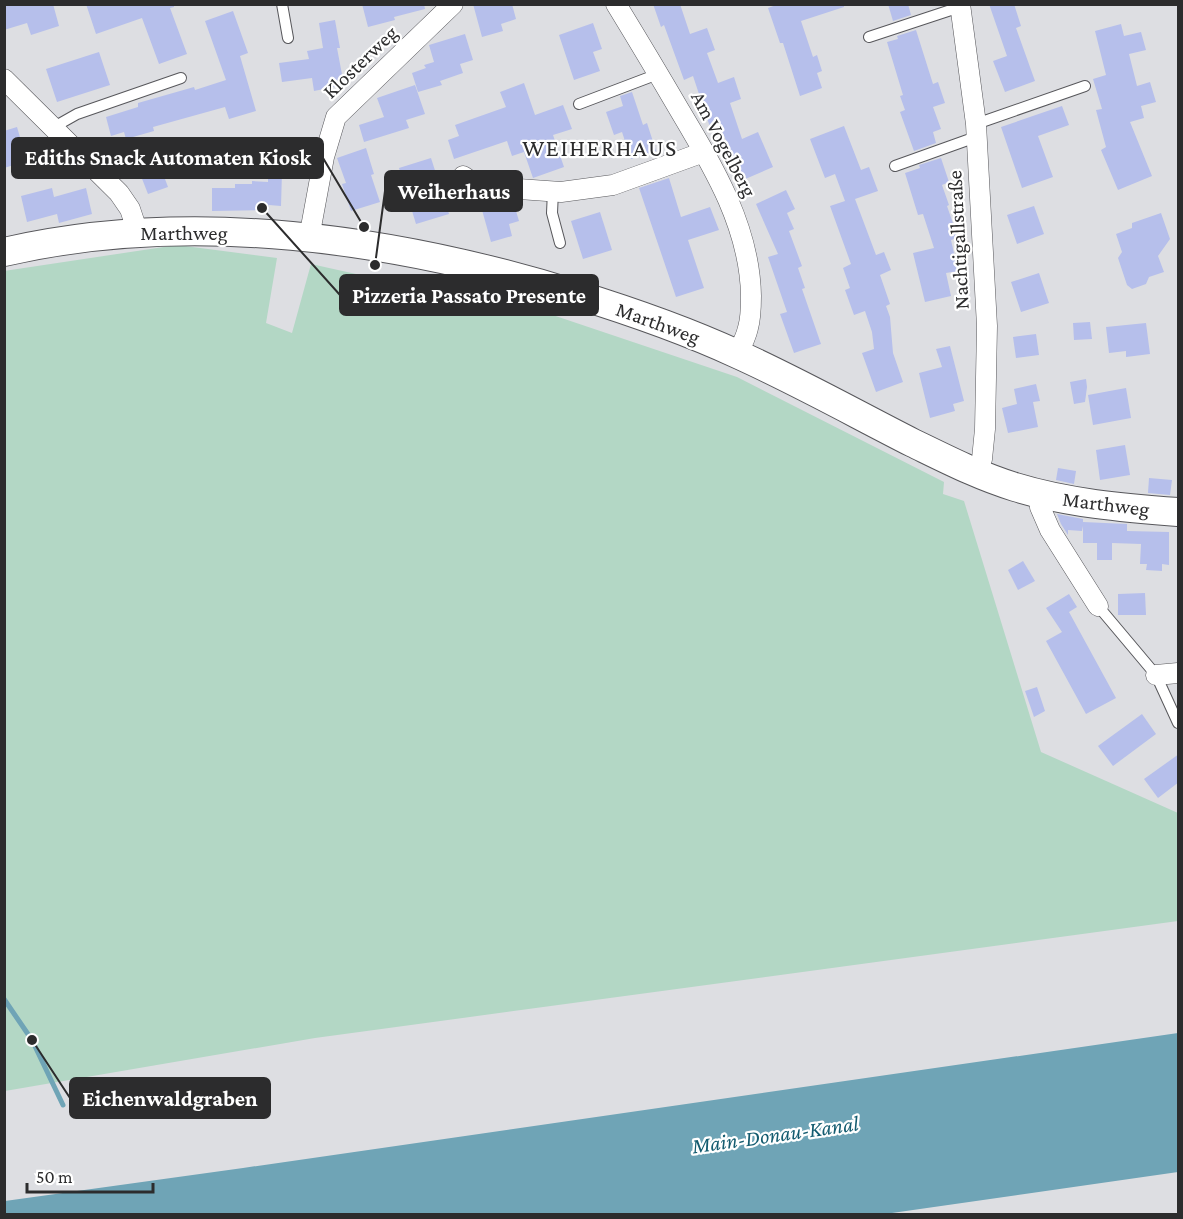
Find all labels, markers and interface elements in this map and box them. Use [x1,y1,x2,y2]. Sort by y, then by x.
street label: Klosterweg [318,21,402,103]
street label: Am Vogelberg [686,87,762,201]
district label: WEIHERHAUS [522,134,678,161]
callout: Ediths Snack Automaten Kiosk [12,138,323,178]
text: Ediths Snack Automaten Kiosk [25,145,312,170]
street label: Nachtigallstraße [942,170,974,310]
callout: Weiherhaus [385,171,522,211]
text: Weiherhaus [397,179,510,204]
street label: Marthweg [140,221,228,245]
callout: Pizzeria Passato Presente [340,275,598,315]
text: Pizzeria Passato Presente [352,283,586,308]
street label: Marthweg [613,297,703,349]
street label: Marthweg [1061,487,1151,521]
callout: Eichenwaldgraben [70,1078,270,1118]
text: Eichenwaldgraben [82,1086,258,1111]
water label: Main-Donau-Kanal [689,1110,861,1159]
scale bar [27,1156,153,1194]
text: 50 m [36,1167,73,1187]

